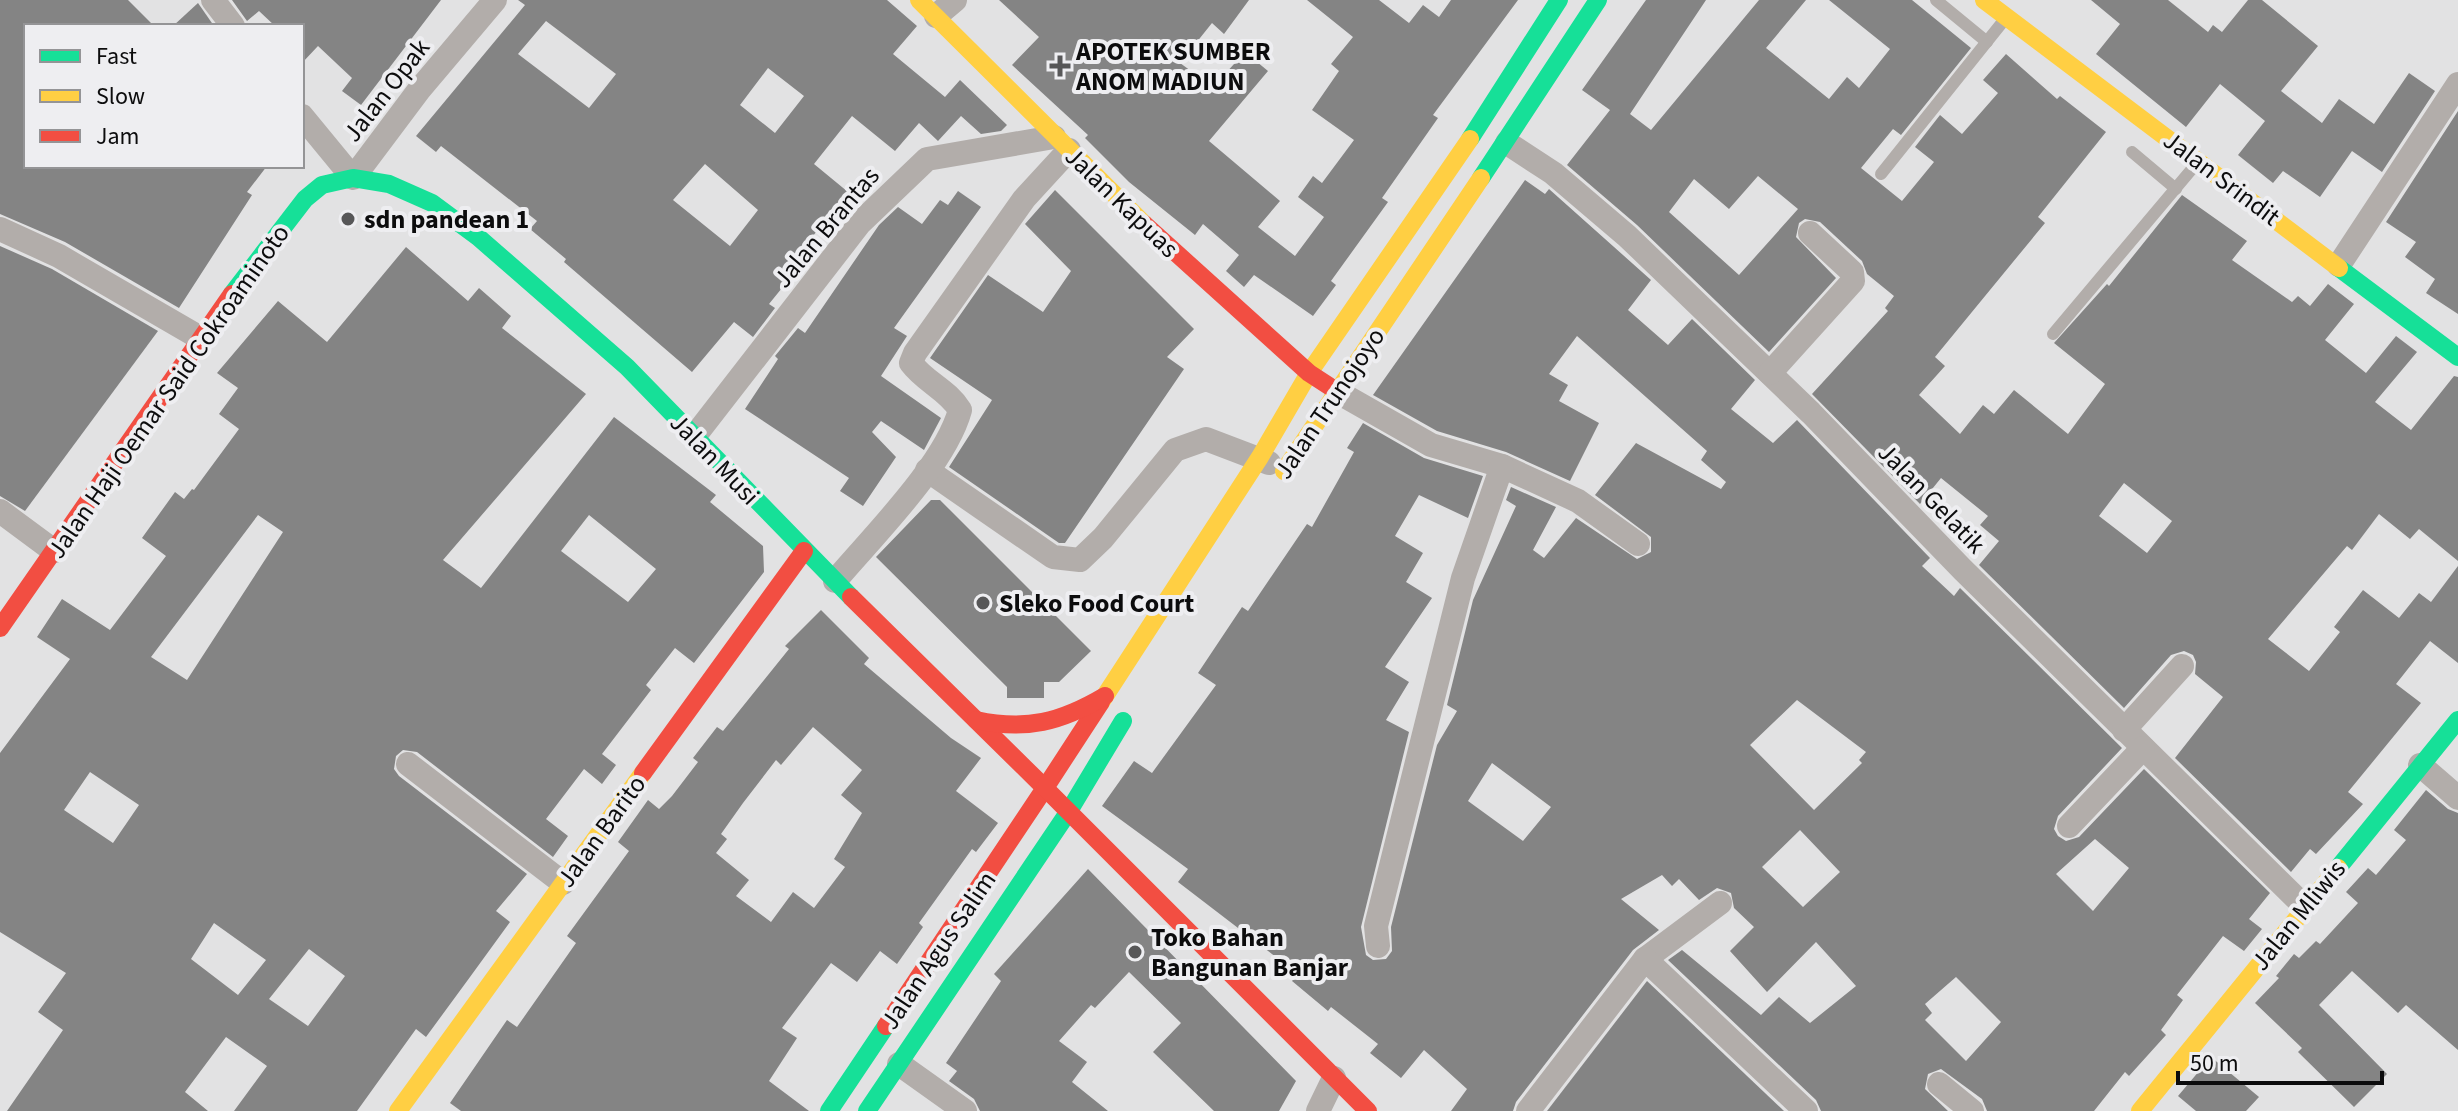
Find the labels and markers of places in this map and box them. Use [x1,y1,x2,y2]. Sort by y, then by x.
place label: APOTEK SUMBER ANOM MADIUN [1075,33,1271,100]
marker: APOTEK SUMBER ANOM MADIUN [1051,57,1069,75]
place label: sdn pandean 1 [364,201,529,238]
marker: sdn pandean 1 [339,210,357,228]
place label: Sleko Food Court [999,585,1194,622]
marker: Sleko Food Court [974,594,992,612]
place label: Toko Bahan Bangunan Banjar [1151,919,1349,986]
marker: Toko Bahan Bangunan Banjar [1126,943,1144,961]

